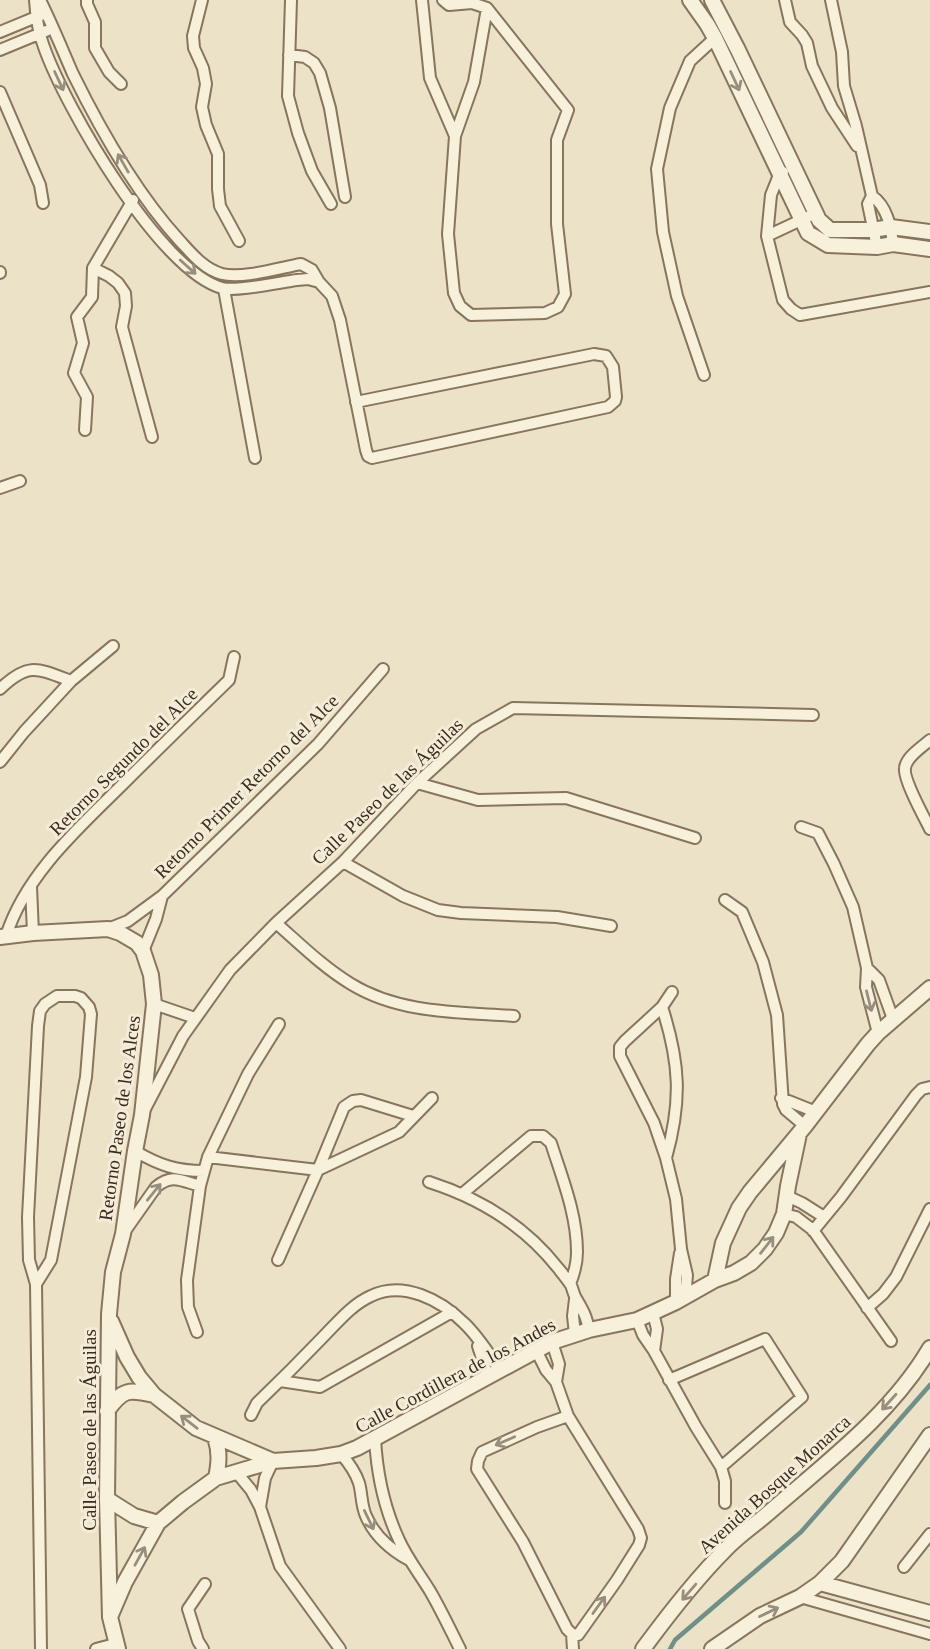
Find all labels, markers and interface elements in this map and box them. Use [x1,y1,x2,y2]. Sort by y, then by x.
one-way arrow [53,70,66,91]
one-way arrow [728,70,742,91]
one-way arrow [116,154,130,174]
one-way arrow [179,259,197,275]
street label: Retorno Segundo del Alce [45,683,201,839]
street label: Retorno Primer Retorno del Alce [150,690,343,883]
street label: Calle Paseo de las Águilas [308,714,467,869]
one-way arrow [863,989,876,1012]
street label: Retorno Paseo de los Alces [95,1014,144,1222]
one-way arrow [147,1183,162,1201]
one-way arrow [759,1237,775,1255]
street label: Calle Cordillera de los Andes [352,1314,559,1437]
street label: Calle Paseo de las Águilas [79,1329,100,1531]
one-way arrow [881,1393,898,1410]
street label: Avenida Bosque Monarca [694,1410,855,1558]
one-way arrow [180,1415,199,1429]
one-way arrow [495,1435,516,1448]
one-way arrow [363,1509,377,1530]
one-way arrow [134,1546,147,1567]
one-way arrow [681,1583,697,1601]
one-way arrow [592,1596,606,1615]
one-way arrow [758,1604,779,1618]

